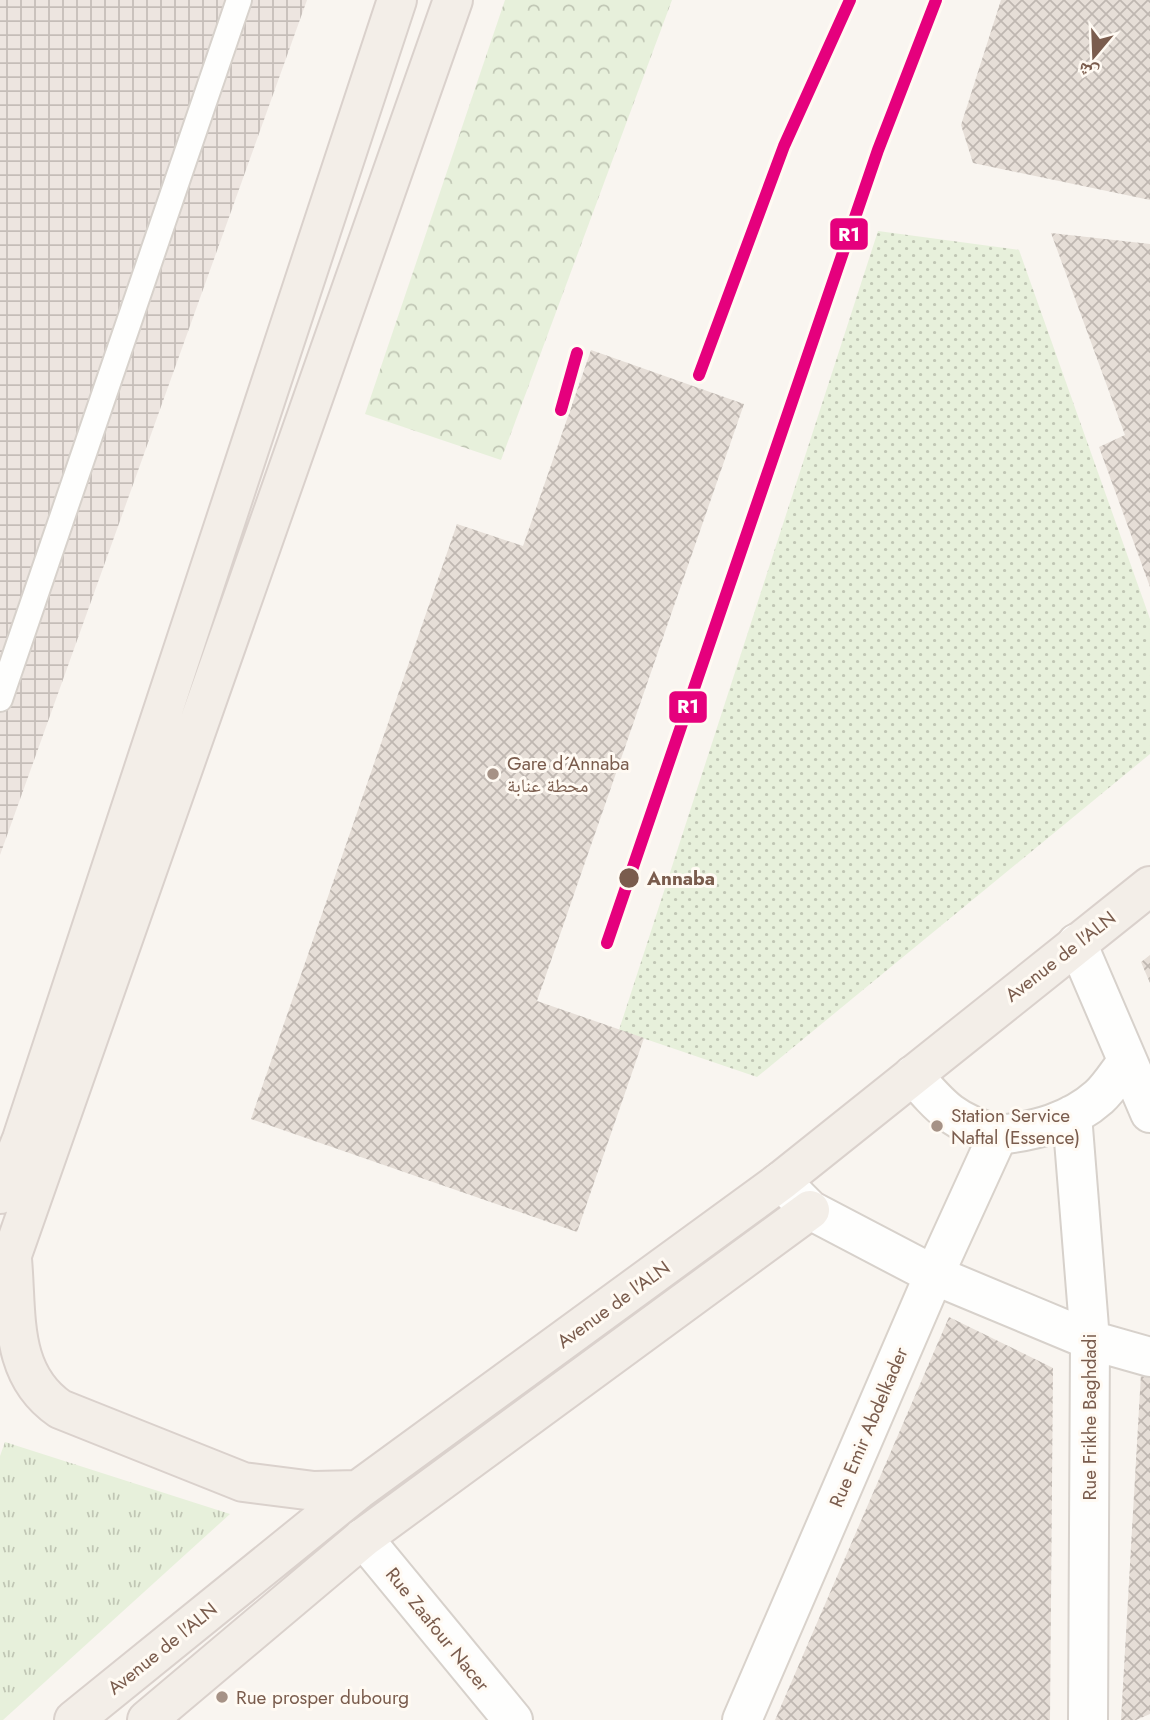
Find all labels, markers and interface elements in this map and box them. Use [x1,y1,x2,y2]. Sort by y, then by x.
north arrow [1059,21,1129,91]
text: ش [1075,56,1103,88]
line badge: R1 [829,217,869,251]
text: R1 [838,221,860,248]
line badge: R1 [668,690,708,724]
text: R1 [677,693,699,720]
place label: Gare d´Annaba محطة عنابة [507,750,629,799]
marker: Gare d´Annaba محطة عنابة [485,766,501,782]
place label: Annaba [646,865,715,892]
marker: Annaba [617,866,641,890]
street label: Avenue de l'ALN [999,905,1121,1008]
place label: Station Service Naftal (Essence) [951,1102,1080,1151]
marker: Station Service Naftal (Essence) [929,1118,945,1134]
street label: Avenue de l'ALN [551,1254,675,1355]
street label: Rue Frikhe Baghdadi [1076,1334,1103,1500]
street label: Rue Emir Abdelkader [823,1343,915,1511]
street label: Rue Zaafour Nacer [379,1562,496,1697]
street label: Avenue de l'ALN [102,1596,223,1701]
place label: Rue prosper dubourg [236,1684,409,1711]
marker: Rue prosper dubourg [214,1689,230,1705]

